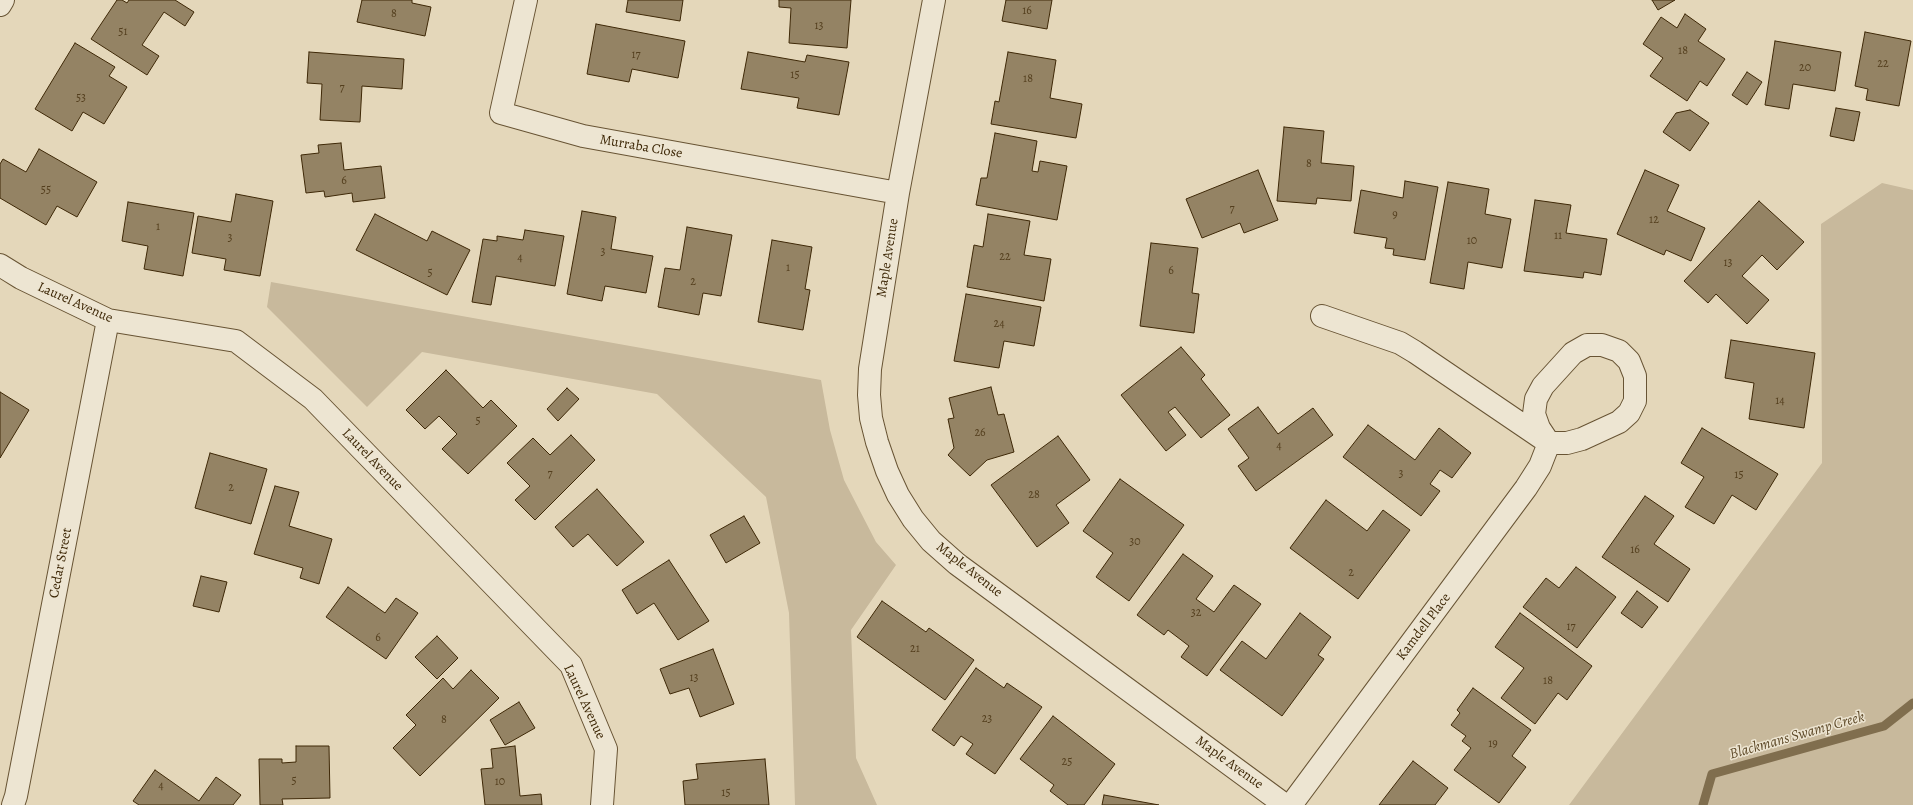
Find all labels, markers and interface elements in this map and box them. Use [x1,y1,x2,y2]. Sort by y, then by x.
house number: 16 [1022,4,1032,18]
house number: 8 [391,7,397,21]
house number: 13 [814,19,824,33]
house number: 51 [118,25,128,39]
house number: 18 [1678,44,1688,58]
house number: 17 [631,48,641,62]
house number: 22 [1877,57,1889,71]
house number: 20 [1799,61,1811,75]
house number: 15 [790,68,800,82]
house number: 18 [1023,72,1033,86]
house number: 7 [339,81,345,95]
house number: 53 [76,91,86,105]
street label: Murraba Close [598,131,684,163]
house number: 8 [1306,157,1312,171]
house number: 6 [341,174,347,188]
house number: 55 [41,183,51,197]
house number: 7 [1229,202,1235,216]
house number: 9 [1392,208,1398,222]
house number: 12 [1649,213,1659,227]
street label: Maple Avenue [873,217,903,299]
house number: 1 [156,220,160,234]
house number: 11 [1554,229,1562,243]
house number: 3 [228,231,232,245]
house number: 10 [1467,234,1477,248]
house number: 3 [601,245,605,259]
house number: 22 [999,250,1011,264]
house number: 4 [517,251,523,265]
house number: 13 [1723,256,1733,270]
house number: 1 [786,261,790,275]
house number: 6 [1168,264,1174,278]
house number: 5 [427,266,433,280]
house number: 2 [690,275,696,289]
street label: Laurel Avenue [35,279,115,327]
house number: 24 [993,317,1005,331]
house number: 14 [1775,394,1785,408]
house number: 5 [475,414,481,428]
street label: Laurel Avenue [338,425,406,495]
house number: 26 [974,426,986,440]
house number: 4 [1276,439,1282,453]
house number: 7 [547,467,553,481]
house number: 3 [1399,467,1403,481]
house number: 15 [1734,468,1744,482]
house number: 2 [228,481,234,495]
house number: 28 [1028,488,1040,502]
street label: Cedar Street [46,526,76,600]
house number: 30 [1129,535,1141,549]
street label: Maple Avenue [932,539,1006,601]
house number: 16 [1630,543,1640,557]
house number: 2 [1348,566,1354,580]
street label: Kamdell Place [1393,590,1455,664]
house number: 32 [1191,606,1201,620]
house number: 17 [1566,620,1576,634]
house number: 6 [375,631,381,645]
house number: 21 [910,642,920,656]
street label: Laurel Avenue [559,662,609,742]
house number: 13 [689,671,699,685]
house number: 18 [1543,674,1553,688]
water label: Blackmans Swamp Creek [1727,708,1867,764]
house number: 23 [982,712,992,726]
house number: 8 [441,713,447,727]
street label: Maple Avenue [1192,733,1266,793]
house number: 19 [1488,737,1498,751]
house number: 25 [1062,755,1072,769]
house number: 5 [291,774,297,788]
house number: 10 [495,775,505,789]
house number: 4 [158,779,164,793]
house number: 15 [721,786,731,800]

